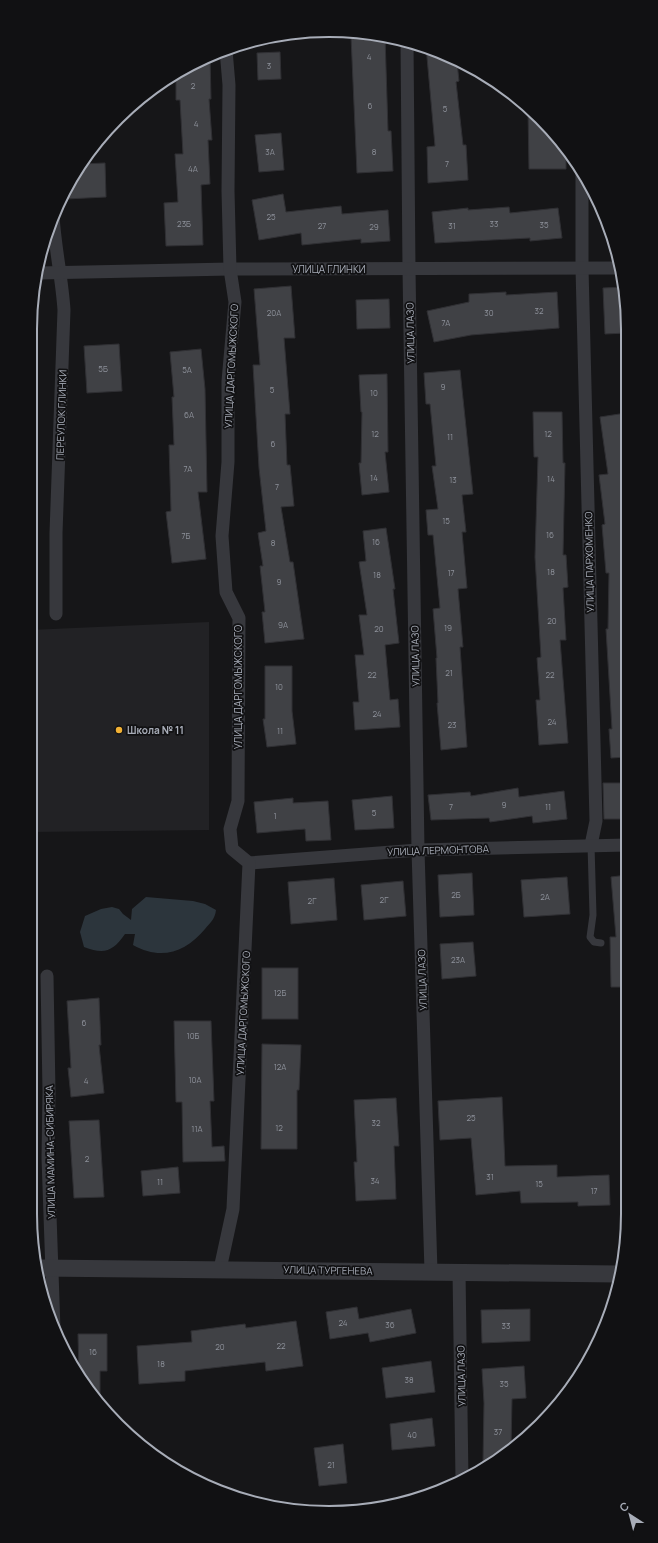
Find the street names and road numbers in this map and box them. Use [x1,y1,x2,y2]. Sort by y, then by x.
street label: УЛИЦА ГЛИНКИ [292,262,366,276]
street label: УЛИЦА ЛАЗО [402,302,418,364]
street label: УЛИЦА ДАРГОМЫЖСКОГО [221,303,241,429]
street label: ПЕРЕУЛОК ГЛИНКИ [52,369,70,460]
street label: УЛИЦА ПАРХОМЕНКО [581,511,597,613]
street label: УЛИЦА ДАРГОМЫЖСКОГО [231,625,245,749]
street label: УЛИЦА ЛАЗО [407,625,423,687]
street label: УЛИЦА ЛЕРМОНТОВА [387,841,490,859]
street label: УЛИЦА ЛАЗО [414,949,430,1011]
street label: УЛИЦА ДАРГОМЫЖСКОГО [233,950,253,1076]
street label: УЛИЦА МАМИНА-СИБИРЯКА [42,1084,58,1219]
street label: УЛИЦА ТУРГЕНЕВА [283,1262,373,1278]
street label: УЛИЦА ЛАЗО [453,1345,469,1407]

